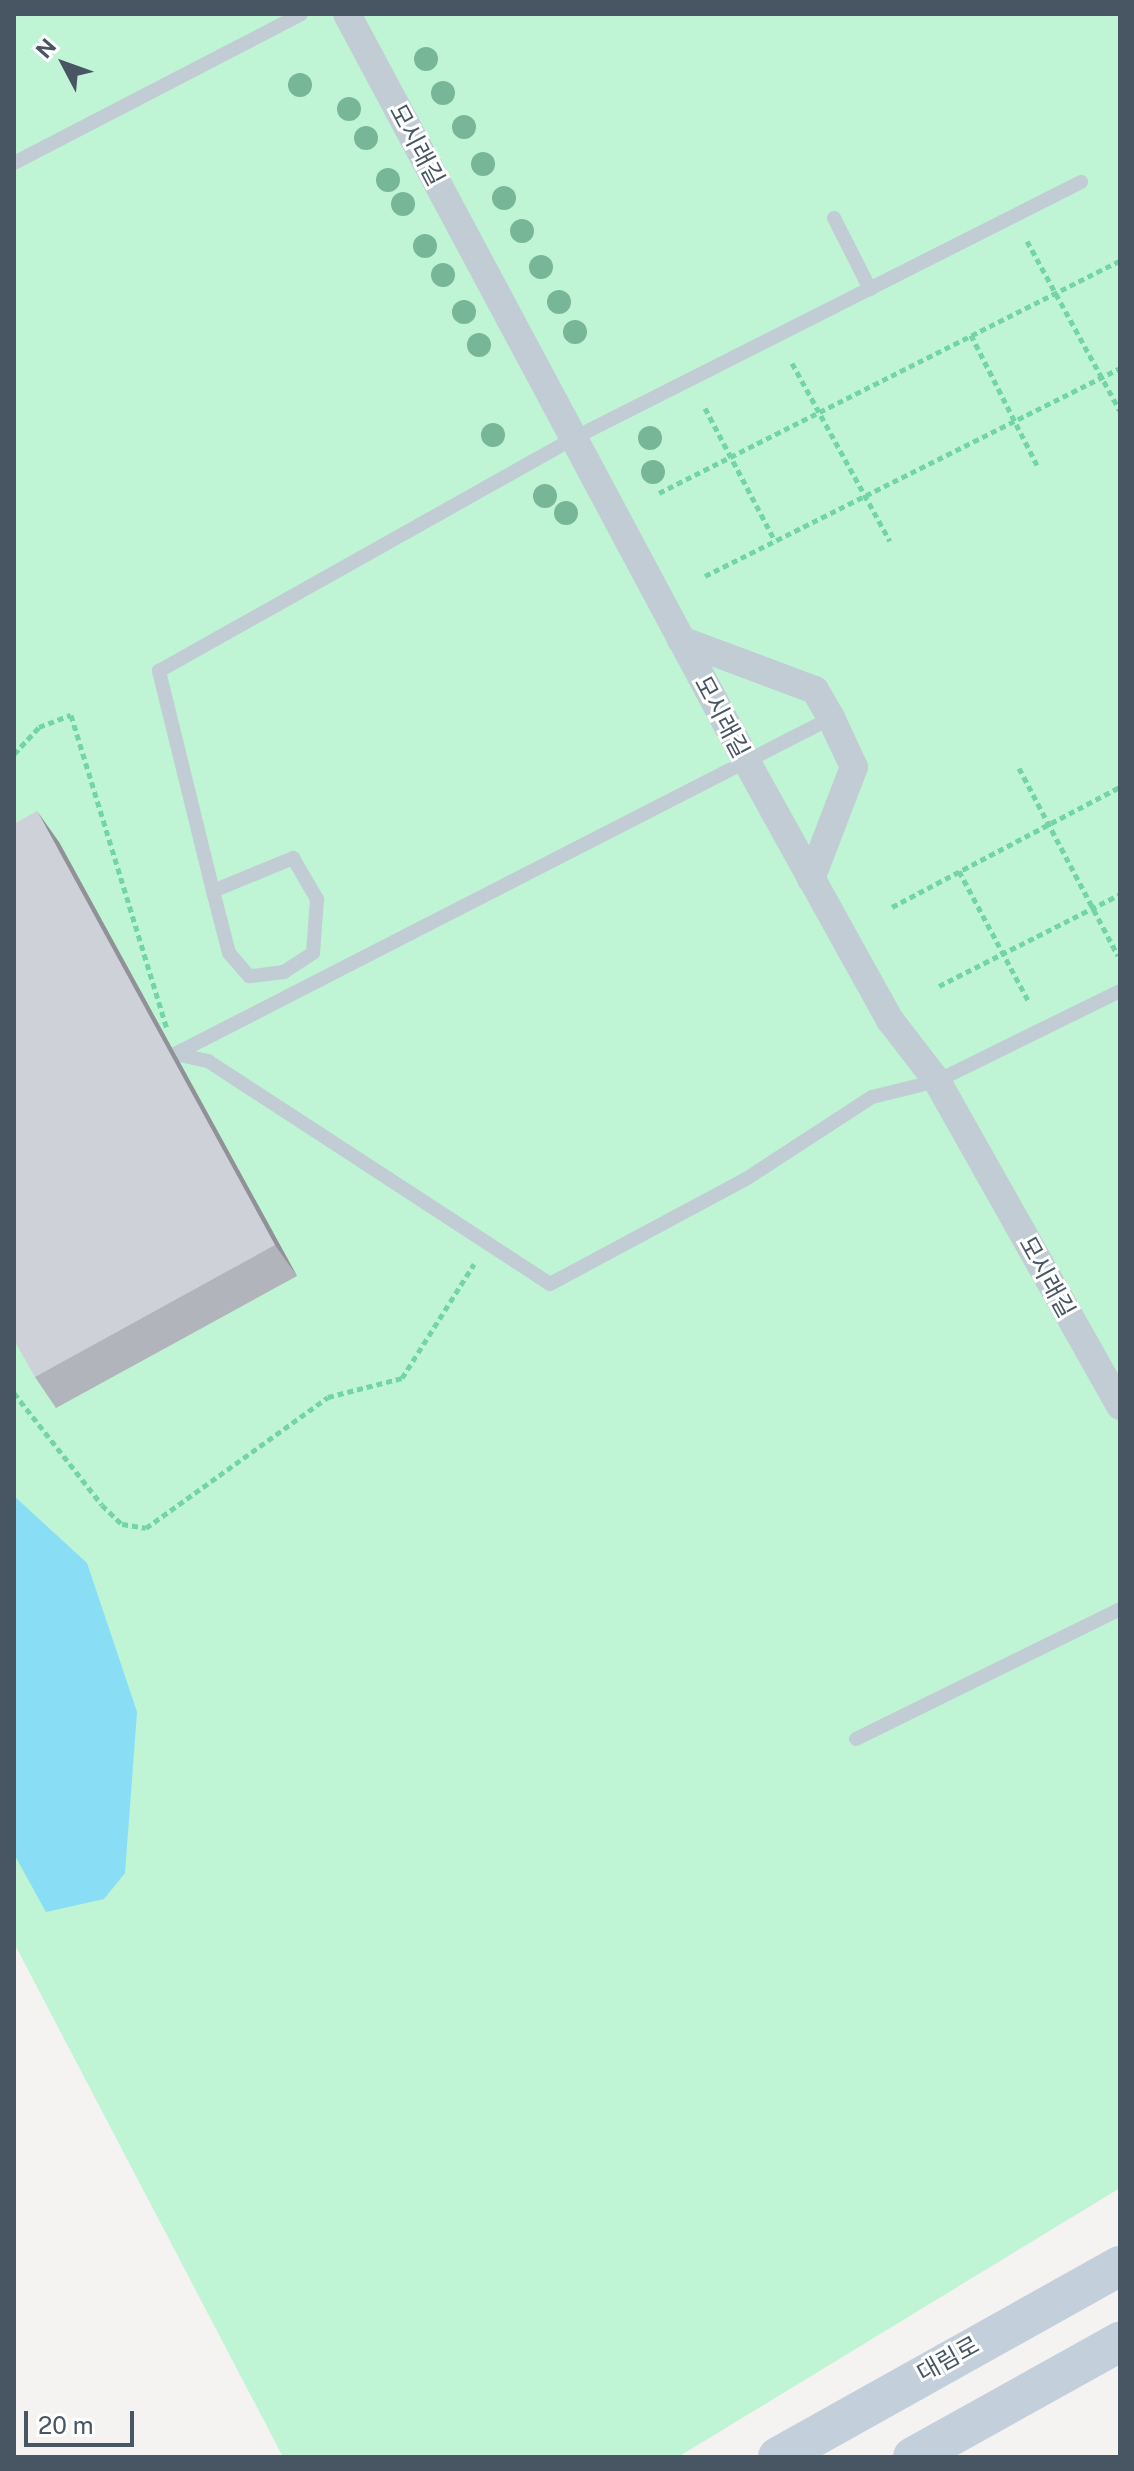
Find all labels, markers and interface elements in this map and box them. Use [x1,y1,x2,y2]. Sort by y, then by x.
north arrow [24,24,104,104]
text: N [30,33,61,63]
street label: 모시래길 [384,99,450,191]
street label: 모시래길 [689,671,755,763]
street label: 모시래길 [1013,1231,1081,1323]
street label: 대림로 [912,2330,984,2388]
scale bar [28,2395,138,2445]
text: 20 m [38,2411,94,2439]

